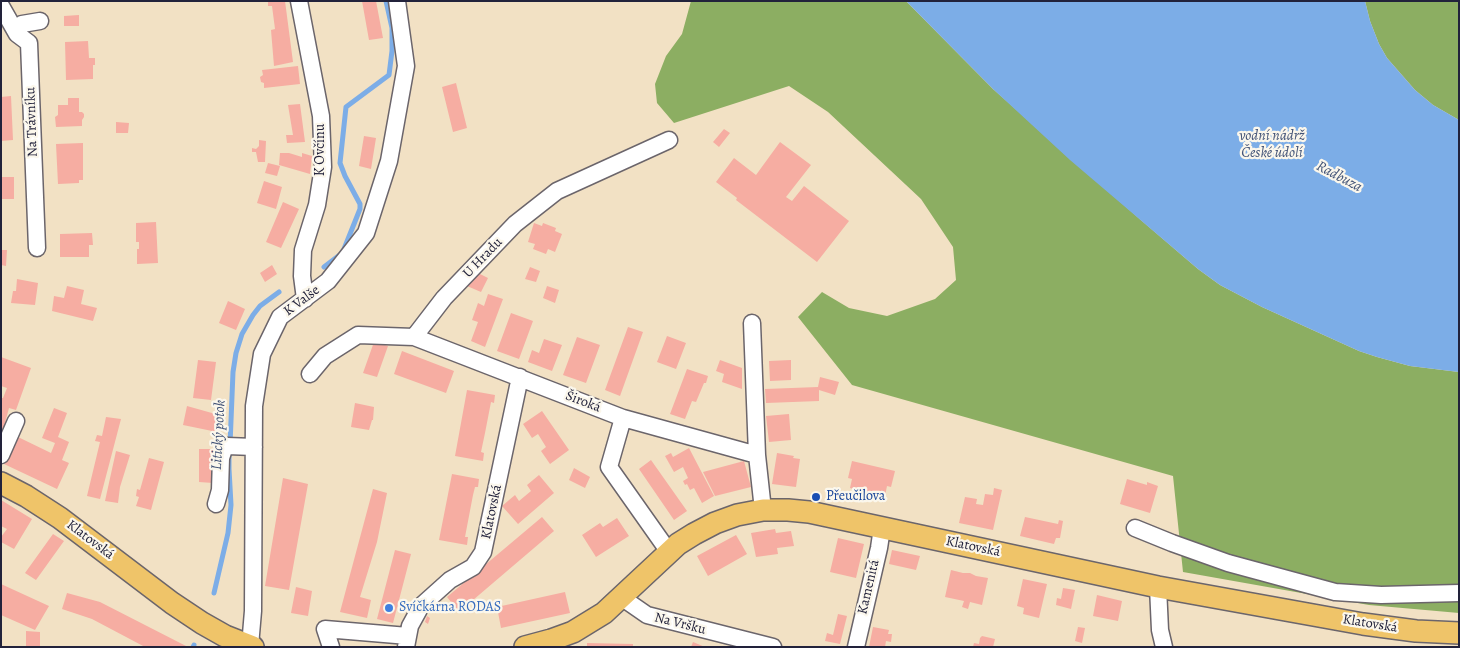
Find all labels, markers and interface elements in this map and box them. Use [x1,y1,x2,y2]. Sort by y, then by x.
street label: Na Trávníku [22,87,42,157]
street label: K Ovčínu [313,124,329,176]
water label: vodní nádrž České údolí [1239,127,1305,162]
water label: Radbuza [1313,158,1365,196]
street label: U Hradu [460,234,506,282]
street label: K Valše [281,282,323,320]
street label: Široká [563,388,603,416]
water label: Litický potok [208,399,230,471]
street label: Klatovská [478,483,506,541]
place label: Přeučilova [826,489,885,505]
marker: Přeučilova [810,491,822,503]
street label: Klatovská [63,517,117,563]
street label: Klatovská [944,533,1002,561]
street label: Kamenitá [855,558,883,616]
place label: Svíčkárna RODAS [399,600,501,616]
marker: Svíčkárna RODAS [383,602,395,614]
street label: Na Vršku [652,609,708,639]
street label: Klatovská [1341,611,1399,637]

